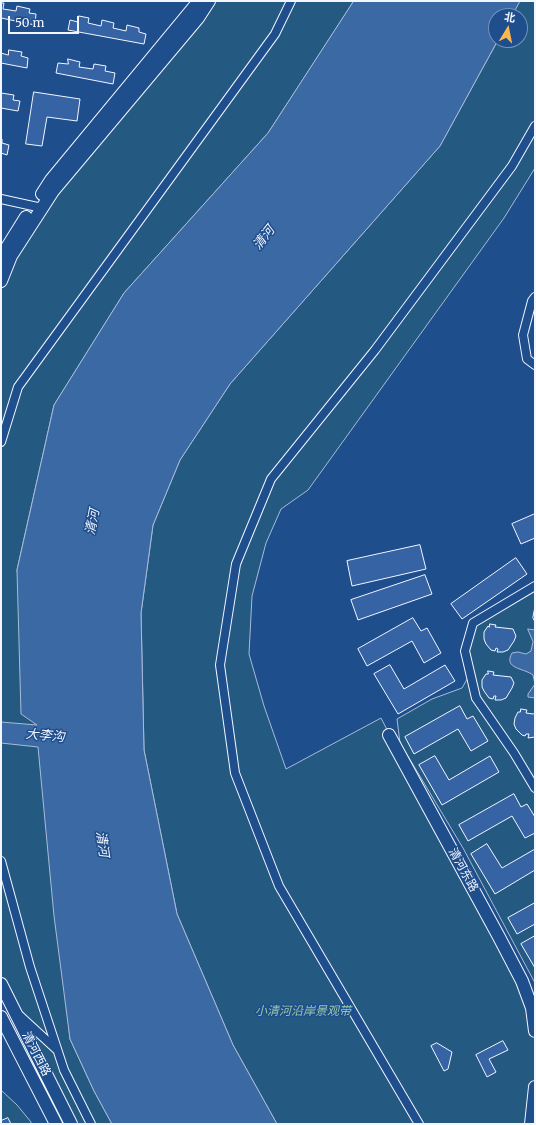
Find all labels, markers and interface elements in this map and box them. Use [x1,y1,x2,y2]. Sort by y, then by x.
scale bar [10,8,81,34]
north arrow [488,8,528,48]
text: 北 [503,9,517,25]
text: 50 m [15,15,44,30]
water label: 清河 [250,223,278,253]
water label: 清河 [83,508,103,536]
water label: 大李沟 [25,727,65,745]
water label: 清河 [92,830,112,858]
street label: 清河东路 [445,846,481,894]
park label: 小清河沿岸景观带 [255,1005,351,1019]
street label: 清河西路 [19,1029,53,1079]

